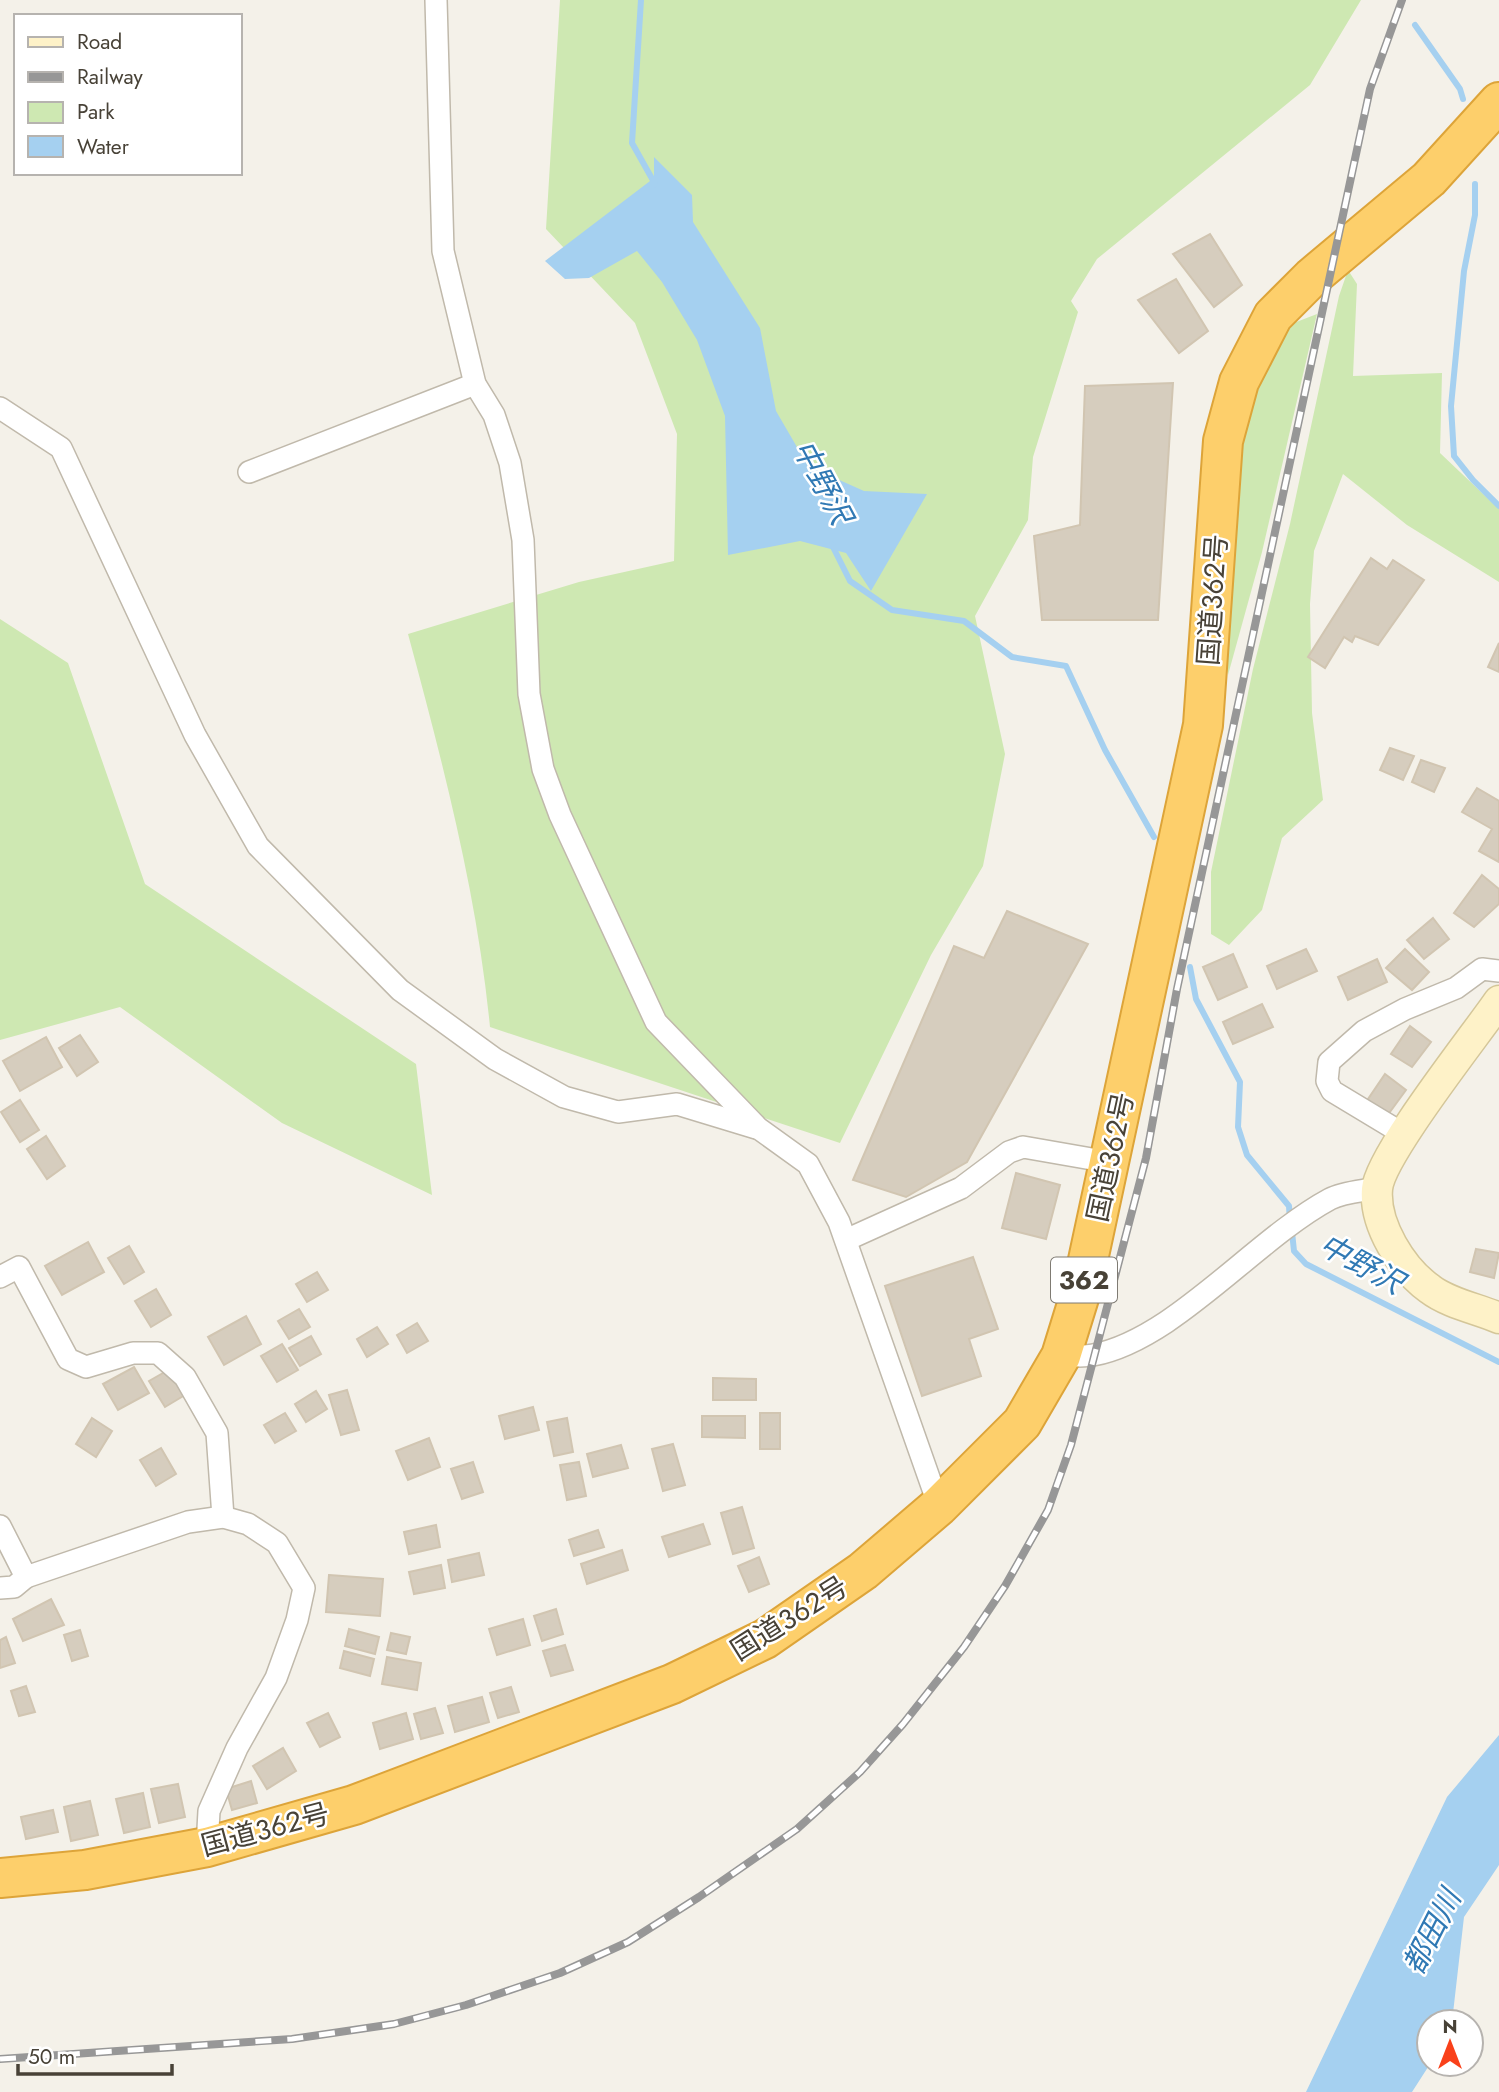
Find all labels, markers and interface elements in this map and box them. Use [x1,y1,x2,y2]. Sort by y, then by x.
legend [14,14,242,175]
text: Road [77,27,122,57]
text: Railway [77,62,143,92]
text: Park [77,97,115,127]
text: Water [77,132,130,162]
water label: 中野沢 [782,432,864,535]
street label: 国道362号 [1187,533,1238,667]
street label: 国道362号 [1077,1089,1144,1226]
water label: 中野沢 [1311,1223,1415,1306]
road number: 362 [1051,1258,1117,1302]
street label: 国道362号 [723,1566,856,1671]
street label: 国道362号 [196,1793,334,1866]
water label: 都田川 [1392,1879,1473,1982]
north arrow [1415,2008,1485,2078]
text: N [1442,2013,1458,2040]
scale bar [18,2032,172,2076]
text: 50 m [28,2042,75,2072]

